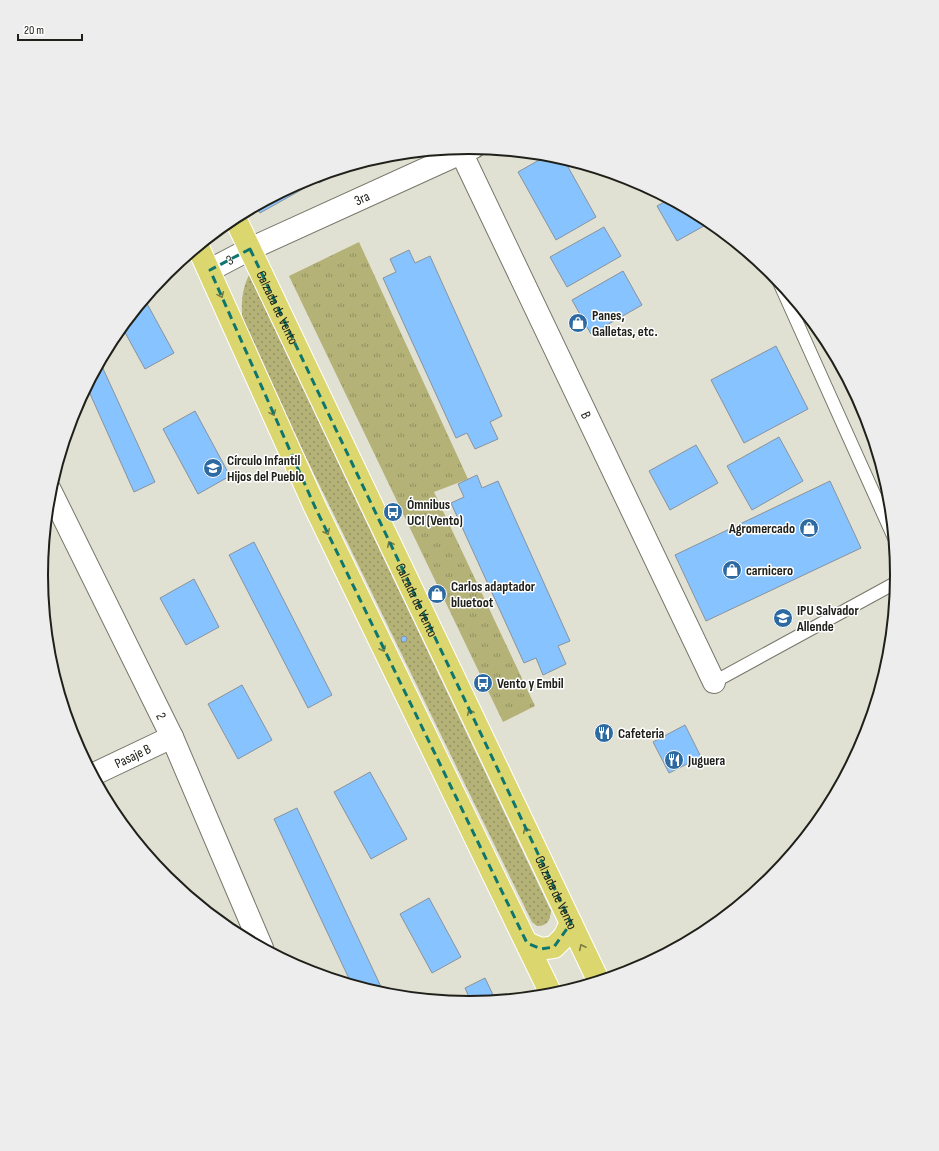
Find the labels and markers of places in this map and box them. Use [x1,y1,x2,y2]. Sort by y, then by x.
place label: Panes, Galletas, etc. [592,307,658,340]
shop icon: Panes, Galletas, etc. [567,312,589,334]
place label: Círculo Infantil Hijos del Pueblo [227,452,304,485]
school or university icon: Círculo Infantil Hijos del Pueblo [202,457,224,479]
place label: Ómnibus UCI (Vento) [407,496,463,529]
bus stop icon: Ómnibus UCI (Vento) [382,501,404,523]
shop icon: Agromercado [798,517,820,539]
place label: Agromercado [728,520,795,537]
shop icon: carnicero [721,559,743,581]
place label: carnicero [746,562,793,579]
place label: Carlos adaptador bluetoot [451,578,536,611]
shop icon: Carlos adaptador bluetoot [426,583,448,605]
place label: IPU Salvador Allende [796,602,859,635]
school or university icon: IPU Salvador Allende [772,607,794,629]
bus stop icon: Vento y Embil [472,672,494,694]
place label: Vento y Embil [497,675,564,692]
restaurant icon: Cafeteria [593,722,615,744]
place label: Cafeteria [618,725,665,742]
restaurant icon: Juguera [663,749,685,771]
place label: Juguera [687,752,725,769]

